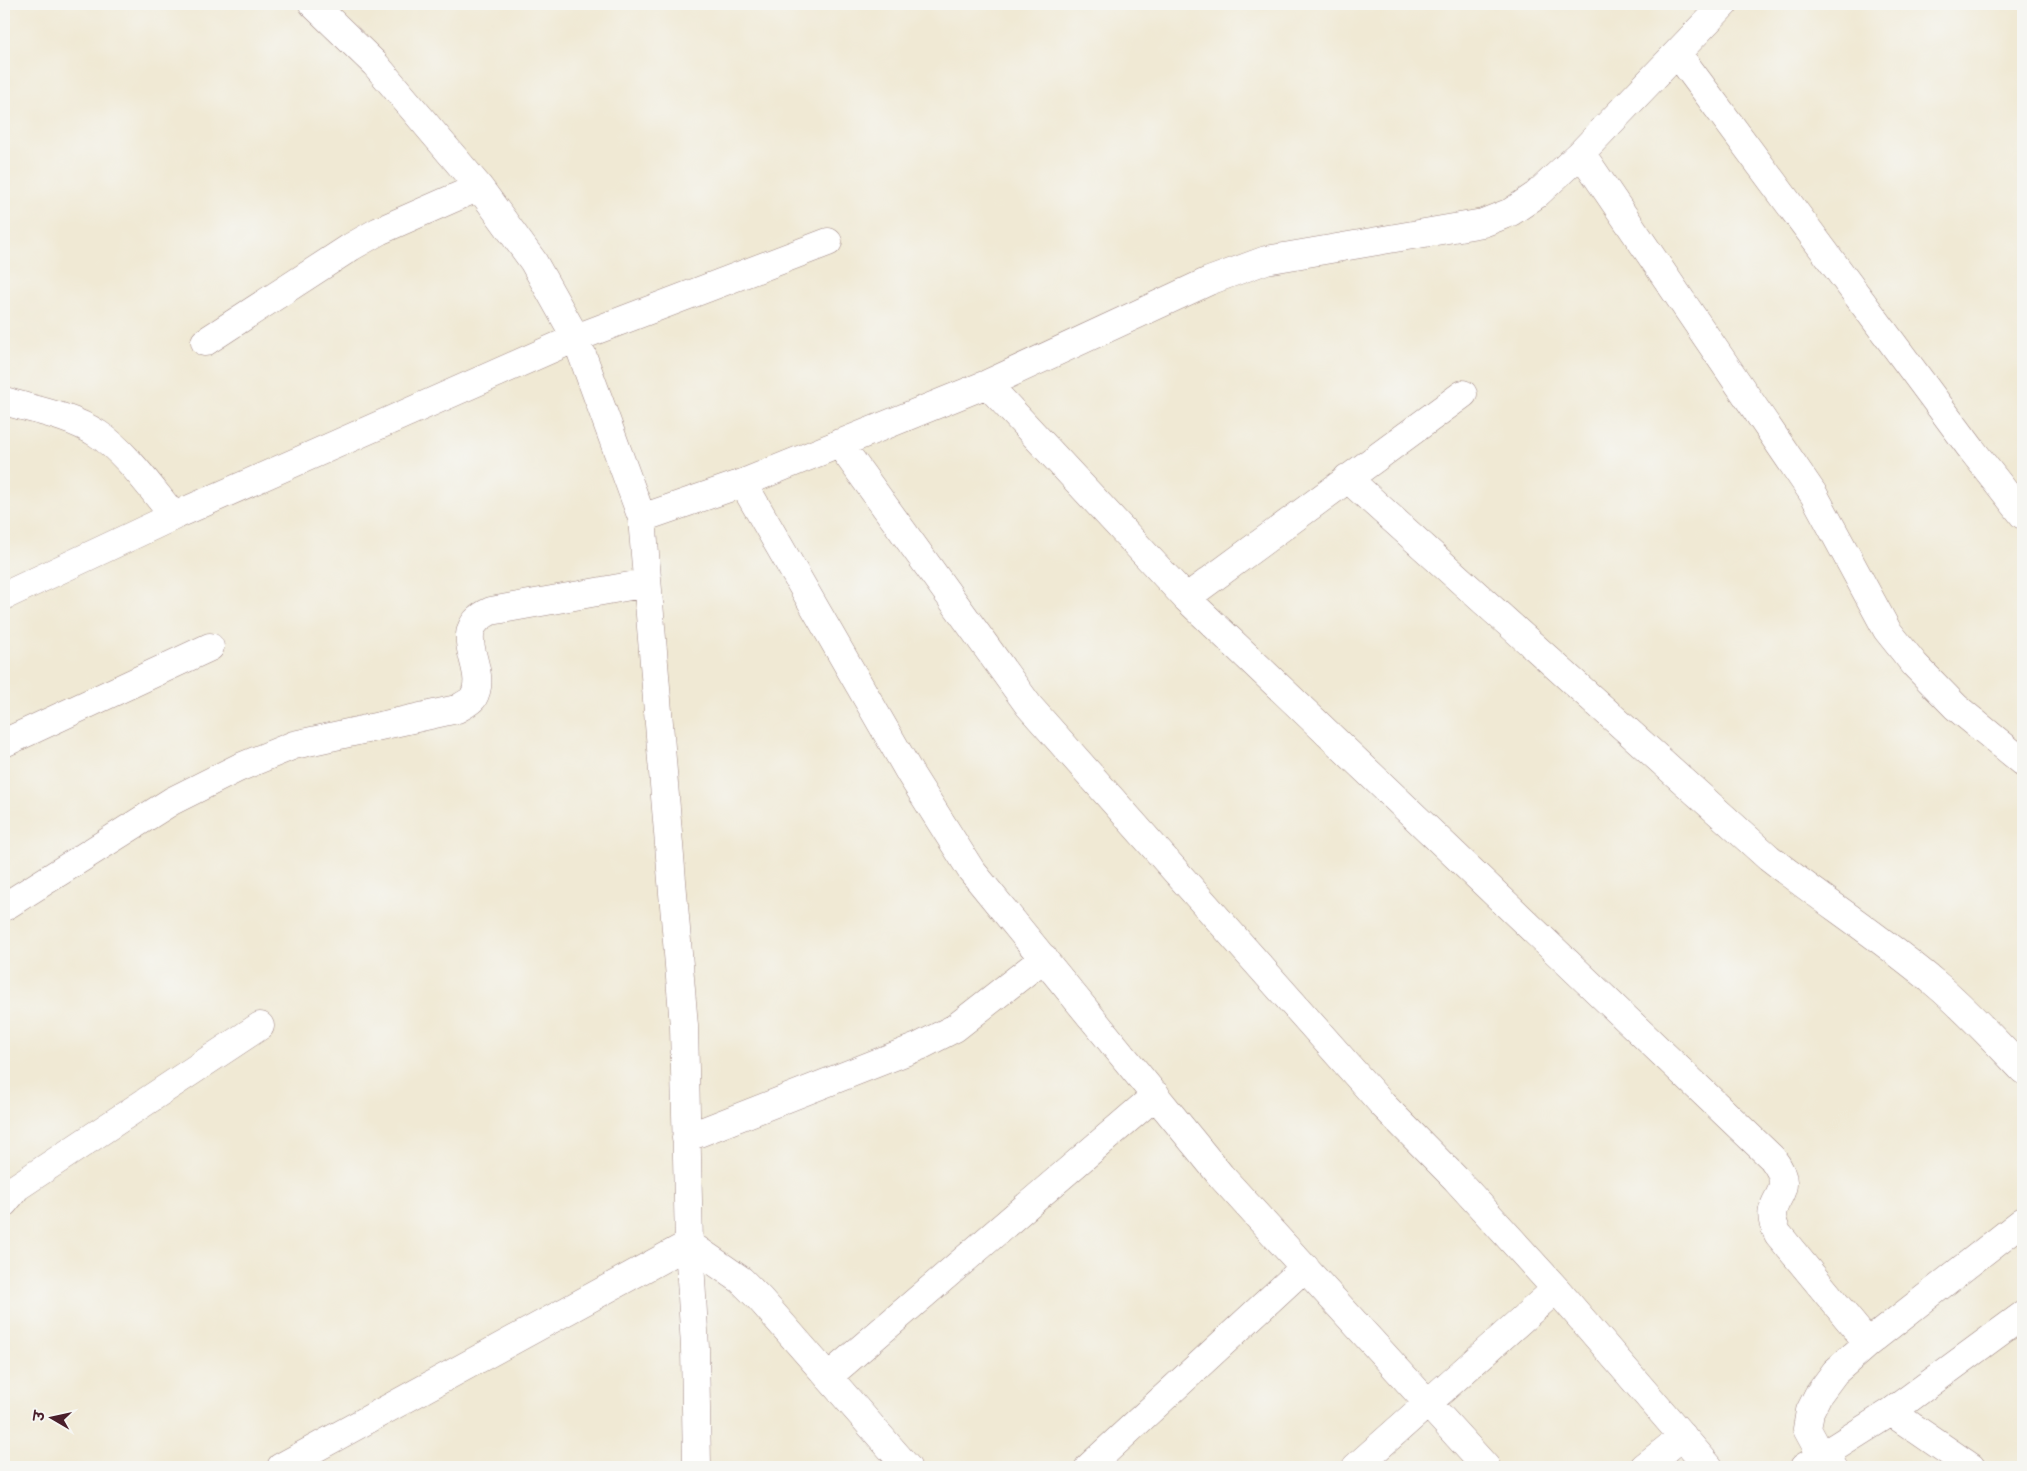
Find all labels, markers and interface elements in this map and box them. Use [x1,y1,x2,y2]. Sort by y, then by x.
north arrow [28,1394,78,1444]
text: उ [30,1408,50,1424]

